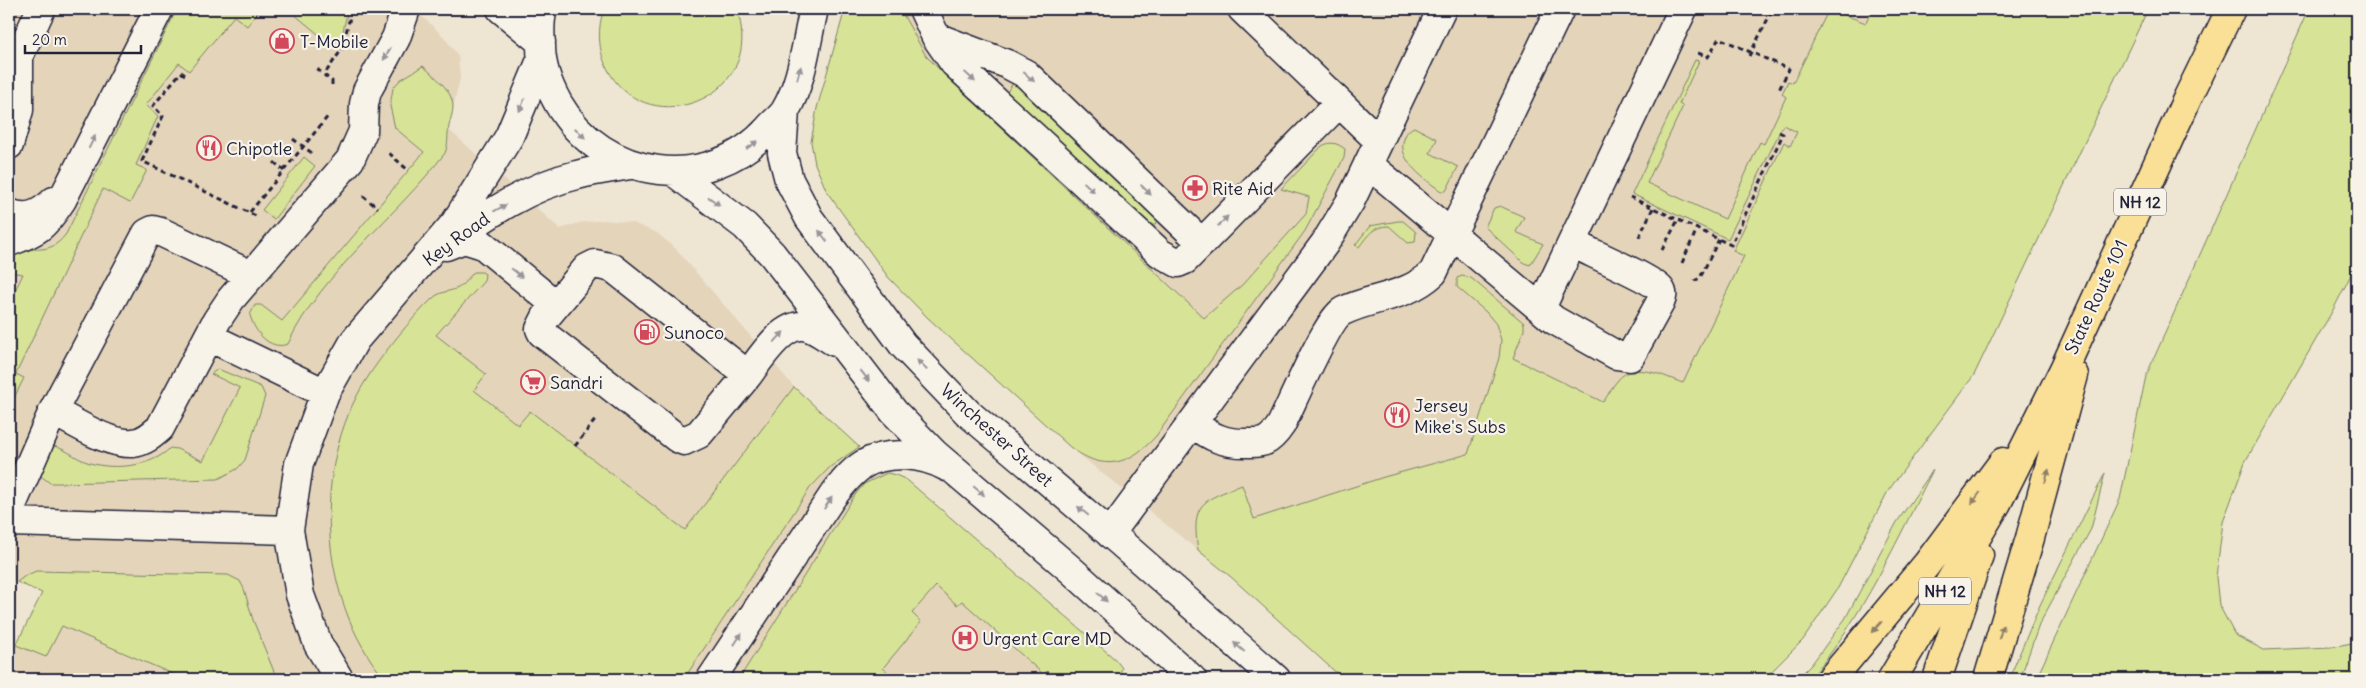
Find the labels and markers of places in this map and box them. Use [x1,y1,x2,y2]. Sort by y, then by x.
shop icon: T-Mobile [269,28,295,54]
place label: T-Mobile [300,30,369,53]
restaurant icon: Chipotle [196,135,222,161]
place label: Chipotle [226,137,292,160]
pharmacy icon: Rite Aid [1182,175,1208,201]
place label: Rite Aid [1212,177,1274,200]
fuel station icon: Sunoco [634,319,660,345]
place label: Sunoco [664,321,724,344]
supermarket icon: Sandri [520,369,546,395]
place label: Sandri [550,371,603,394]
place label: Jersey Mike's Subs [1414,394,1506,438]
restaurant icon: Jersey Mike's Subs [1384,402,1410,428]
hospital icon: Urgent Care MD [952,625,978,651]
place label: Urgent Care MD [982,627,1112,650]

